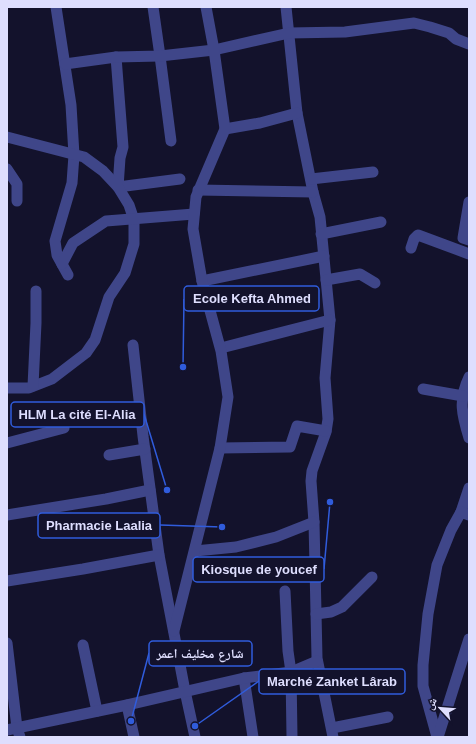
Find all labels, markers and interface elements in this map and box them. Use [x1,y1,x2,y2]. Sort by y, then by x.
callout: Ecole Kefta Ahmed [184,286,319,311]
text: Ecole Kefta Ahmed [193,291,311,306]
callout: HLM La cité El-Alia [11,402,144,427]
text: HLM La cité El-Alia [18,407,136,422]
callout: Pharmacie Laalia [38,513,160,538]
text: Pharmacie Laalia [46,518,153,533]
callout: Kiosque de youcef [193,557,324,582]
text: Kiosque de youcef [201,562,317,577]
callout: شارع مخليف اعمر [149,641,252,666]
text: شارع مخليف اعمر [155,646,244,663]
callout: Marché Zanket Lârab [259,669,405,694]
text: Marché Zanket Lârab [267,674,397,689]
north arrow [420,688,460,728]
text: ش [423,695,441,712]

